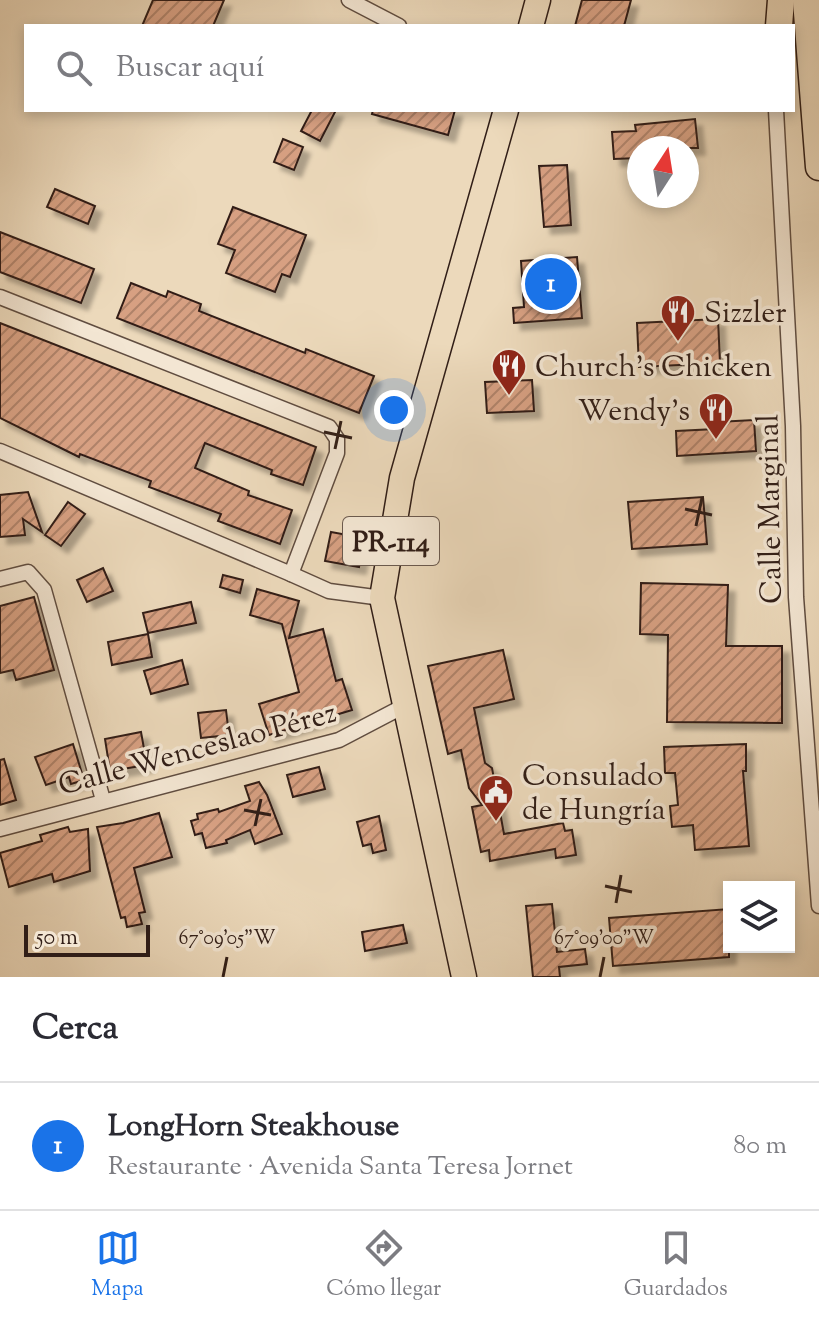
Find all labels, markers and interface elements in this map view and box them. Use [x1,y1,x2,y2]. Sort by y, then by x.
search box [24,24,795,112]
icon: search [52,46,96,90]
text: Buscar aquí [116,47,264,90]
north arrow [627,136,699,208]
pin: 1 [525,254,577,314]
restaurant icon: Sizzler [659,293,697,343]
place label: Sizzler [704,293,786,336]
restaurant icon: Church's Chicken [490,347,528,397]
place label: Church's Chicken [535,347,772,390]
your location [374,390,414,430]
place label: Wendy's [578,391,690,434]
restaurant icon: Wendy's [697,391,735,441]
street label: Calle Marginal [748,414,795,604]
road number: PR-114 [343,517,439,565]
street label: Calle Wenceslao Pérez [54,693,341,808]
place label: Consulado de Hungría [522,756,666,833]
public building icon: Consulado de Hungría [477,773,515,823]
map controls [723,881,795,953]
button: layers [723,881,795,953]
scale bar [24,921,150,957]
text: 50 m [36,923,78,955]
text: 67°09'05"W [179,925,275,954]
text: 67°09'00"W [554,925,654,954]
text: Cerca [32,1005,118,1054]
text: LongHorn Steakhouse [108,1106,399,1149]
text: 1 [54,1128,62,1165]
text: 80 m [733,1128,787,1165]
text: Restaurante · Avenida Santa Teresa Jornet [108,1149,573,1186]
tab: Mapa [91,1226,144,1306]
tab: Cómo llegar [326,1226,441,1306]
tab: Guardados [624,1226,728,1306]

